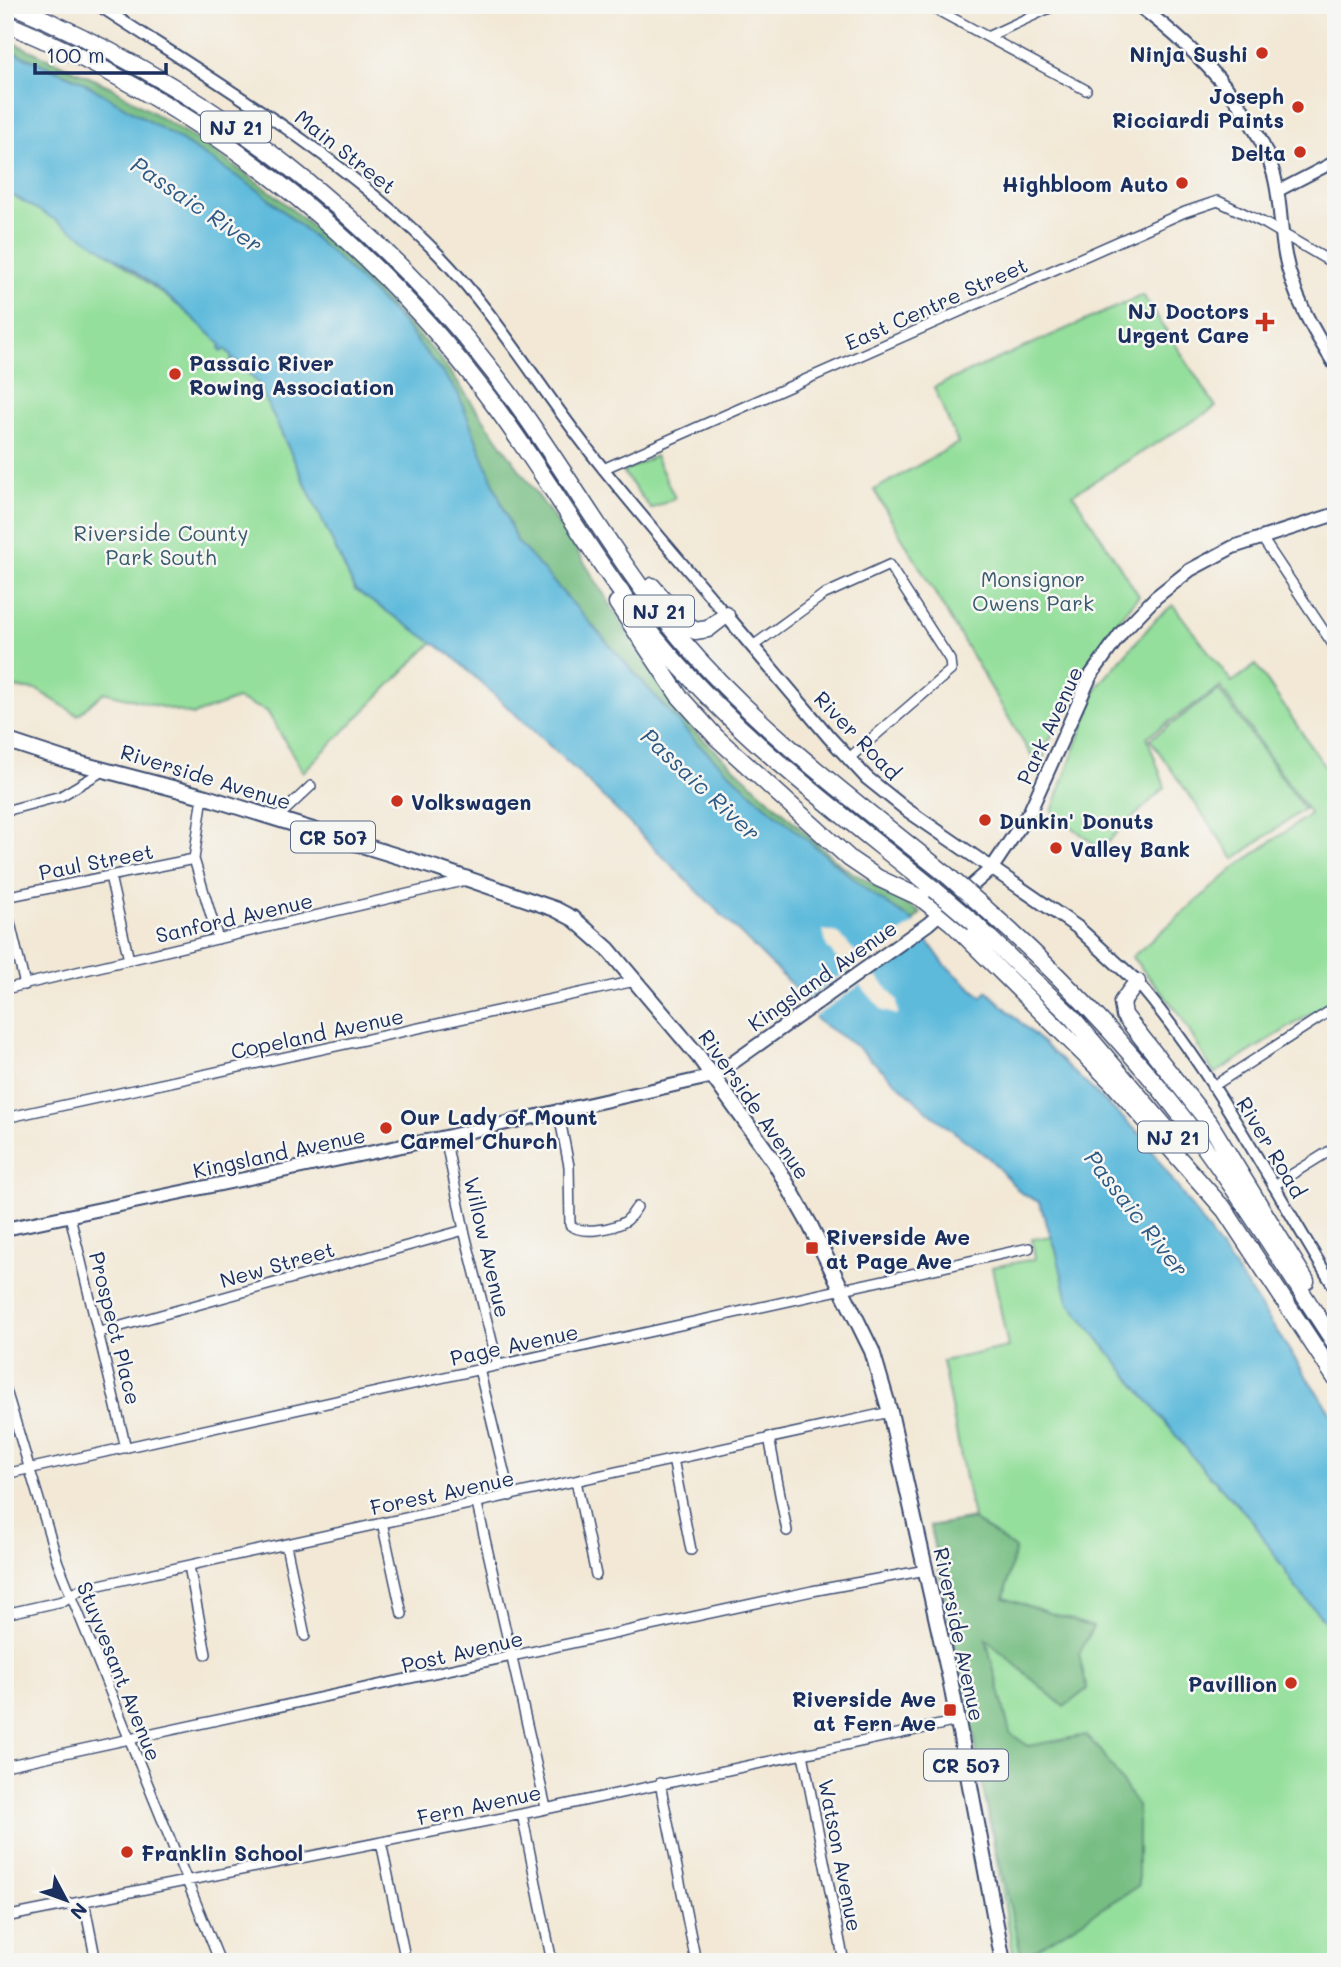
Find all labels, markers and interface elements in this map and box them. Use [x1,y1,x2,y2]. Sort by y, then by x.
scale bar [35,32,166,76]
place label: Ninja Sushi [1130,40,1248,67]
text: 100 m [46,41,105,68]
marker: Ninja Sushi [1254,45,1270,61]
place label: Joseph Ricciardi Paints [1112,82,1284,133]
marker: Joseph Ricciardi Paints [1290,99,1306,115]
street label: Main Street [290,103,402,199]
road number: NJ 21 [201,111,271,142]
place label: Delta [1231,139,1286,166]
marker: Delta [1292,144,1308,160]
water label: Passaic River [125,149,269,259]
place label: Highbloom Auto [1002,170,1168,197]
marker: Highbloom Auto [1174,175,1190,191]
street label: East Centre Street [840,251,1032,355]
place label: NJ Doctors Urgent Care [1117,297,1249,348]
marker: NJ Doctors Urgent Care [1255,312,1275,332]
place label: Passaic River Rowing Association [189,349,394,400]
marker: Passaic River Rowing Association [167,366,183,382]
park label: Riverside County Park South [74,519,248,570]
park label: Monsignor Owens Park [972,565,1094,616]
road number: NJ 21 [624,596,694,626]
street label: Park Avenue [1010,662,1088,788]
street label: River Road [809,685,907,785]
water label: Passaic River [635,721,767,847]
street label: Riverside Avenue [117,737,295,815]
place label: Volkswagen [411,788,531,815]
marker: Volkswagen [389,793,405,809]
place label: Dunkin' Donuts [999,807,1154,834]
marker: Dunkin' Donuts [977,812,993,828]
road number: CR 507 [291,822,375,852]
place label: Valley Bank [1070,835,1190,863]
street label: Paul Street [36,837,156,885]
marker: Valley Bank [1048,840,1064,856]
street label: Sanford Avenue [153,886,315,948]
street label: Kingsland Avenue [742,914,902,1036]
street label: Copeland Avenue [228,1001,406,1065]
street label: Riverside Avenue [693,1024,817,1184]
street label: River Road [1231,1091,1313,1203]
place label: Our Lady of Mount Carmel Church [400,1103,597,1154]
marker: Our Lady of Mount Carmel Church [378,1120,394,1136]
street label: Kingsland Avenue [190,1121,368,1183]
road number: NJ 21 [1138,1121,1208,1152]
water label: Passaic River [1078,1144,1196,1282]
street label: Willow Avenue [459,1174,517,1320]
place label: Riverside Ave at Page Ave [826,1223,970,1274]
street label: New Street [216,1235,338,1293]
marker: Riverside Ave at Page Ave [804,1240,820,1256]
street label: Prospect Place [84,1249,148,1407]
street label: Page Avenue [447,1317,581,1371]
street label: Forest Avenue [368,1464,516,1520]
street label: Riverside Avenue [928,1545,992,1723]
street label: Stuyvesant Avenue [72,1577,168,1765]
street label: Post Avenue [398,1624,526,1678]
place label: Pavillion [1188,1670,1277,1697]
marker: Pavillion [1283,1675,1299,1691]
place label: Riverside Ave at Fern Ave [792,1685,936,1736]
marker: Riverside Ave at Fern Ave [942,1702,958,1718]
road number: CR 507 [924,1750,1008,1780]
street label: Watson Avenue [813,1777,869,1933]
street label: Fern Avenue [414,1778,544,1830]
place label: Franklin School [141,1839,303,1866]
marker: Franklin School [119,1844,135,1860]
north arrow [32,1866,102,1936]
text: N [65,1898,93,1925]

